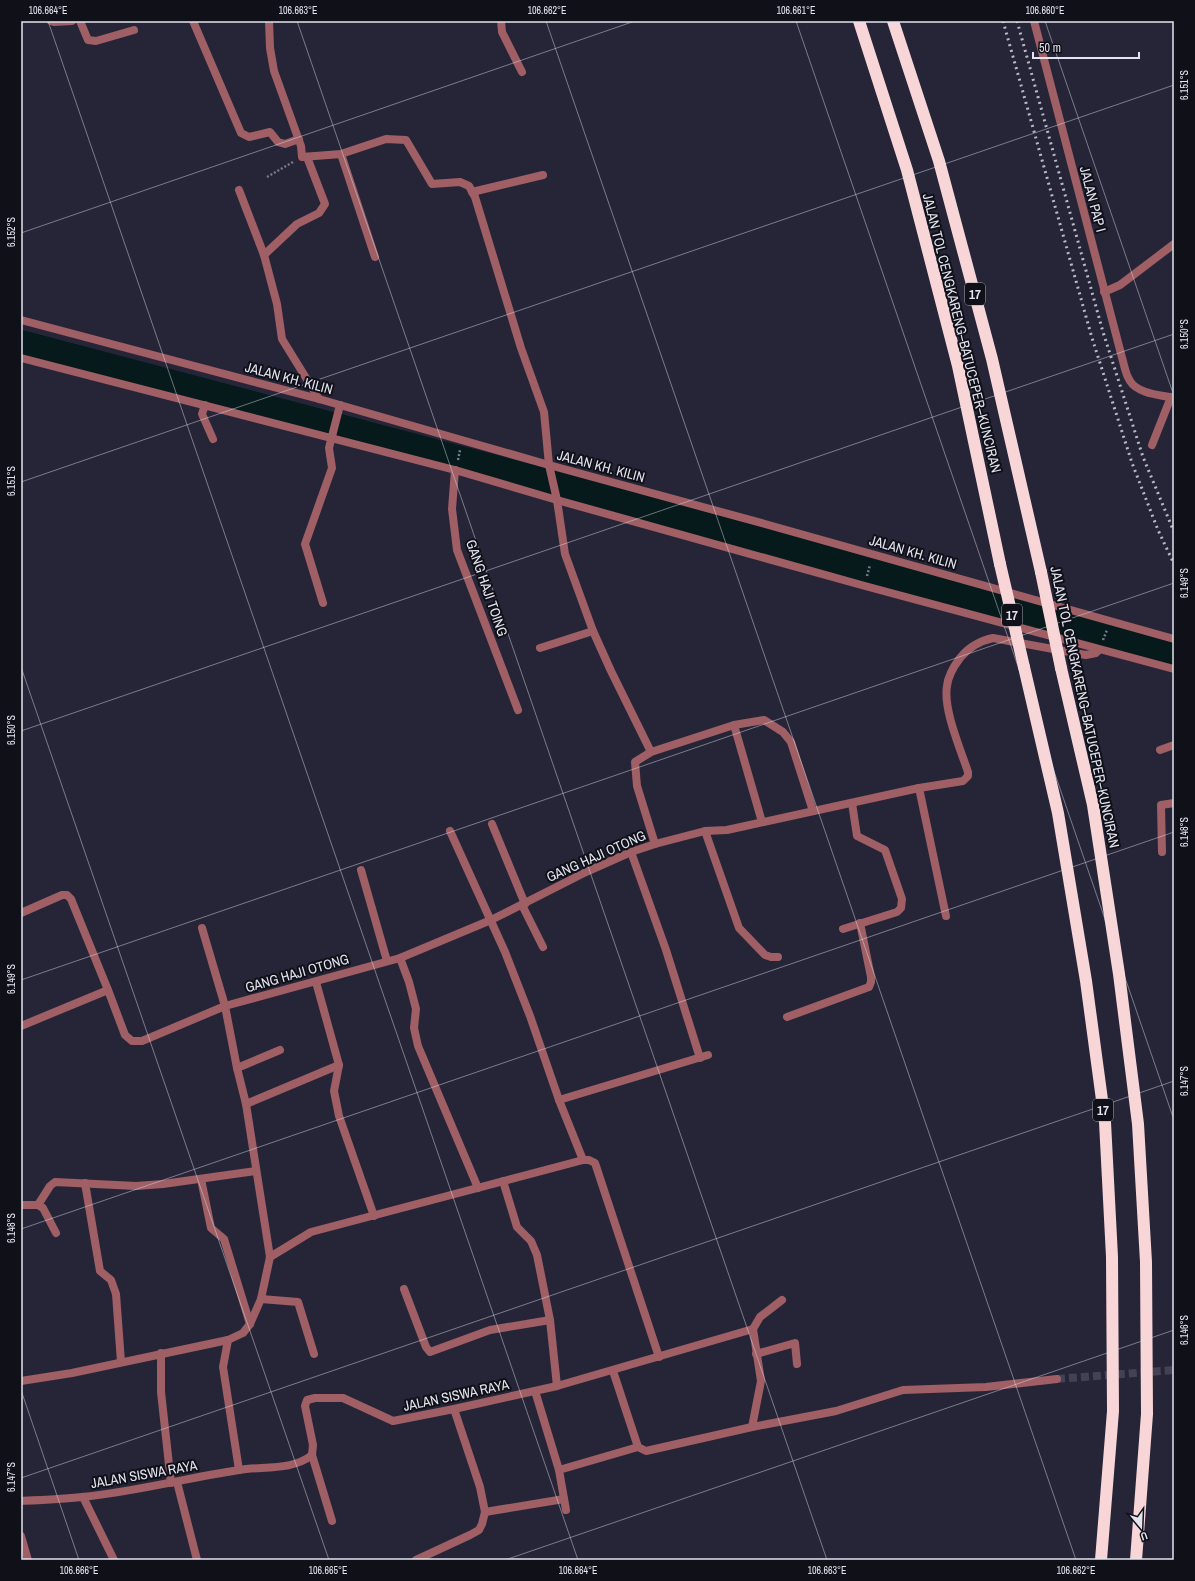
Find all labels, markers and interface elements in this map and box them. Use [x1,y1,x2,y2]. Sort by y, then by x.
text: 106.664°E [28,4,68,17]
text: 106.663°E [278,4,318,17]
text: 106.662°E [527,4,567,17]
text: 106.661°E [776,4,816,17]
text: 106.660°E [1025,4,1065,17]
scale bar [1033,34,1139,60]
text: 50 m [1039,40,1061,56]
text: 6.151°S [1178,69,1191,100]
street label: JALAN PAP I [1076,164,1110,234]
street label: JALAN TOL CENGKARENG–BATUCEPER–KUNCIRAN [919,191,1005,475]
text: 6.152°S [5,216,18,247]
road number: 17 [965,283,985,305]
text: 6.150°S [1178,318,1191,349]
street label: JALAN KH. KILIN [243,358,335,398]
street label: JALAN KH. KILIN [555,446,647,486]
text: 6.151°S [5,465,18,496]
street label: JALAN KH. KILIN [867,531,959,573]
street label: GANG HAJI TOING [462,537,512,639]
street label: JALAN TOL CENGKARENG–BATUCEPER–KUNCIRAN [1046,565,1124,849]
text: 6.149°S [1178,567,1191,598]
road number: 17 [1002,604,1022,626]
text: 6.150°S [5,714,18,745]
text: 6.148°S [1178,816,1191,847]
street label: GANG HAJI OTONG [543,826,649,886]
street label: GANG HAJI OTONG [243,950,351,996]
text: 6.149°S [5,963,18,994]
text: 6.147°S [1178,1065,1191,1096]
road number: 17 [1093,1099,1113,1121]
text: 6.148°S [5,1212,18,1243]
text: 6.146°S [1178,1314,1191,1345]
street label: JALAN SISWA RAYA [401,1375,511,1415]
street label: JALAN SISWA RAYA [89,1456,199,1492]
text: 6.147°S [5,1461,18,1492]
north arrow [1121,1507,1161,1547]
text: U [1139,1529,1150,1544]
text: 106.666°E [59,1564,99,1577]
text: 106.665°E [308,1564,348,1577]
text: 106.664°E [558,1564,598,1577]
text: 106.663°E [807,1564,847,1577]
text: 106.662°E [1056,1564,1096,1577]

